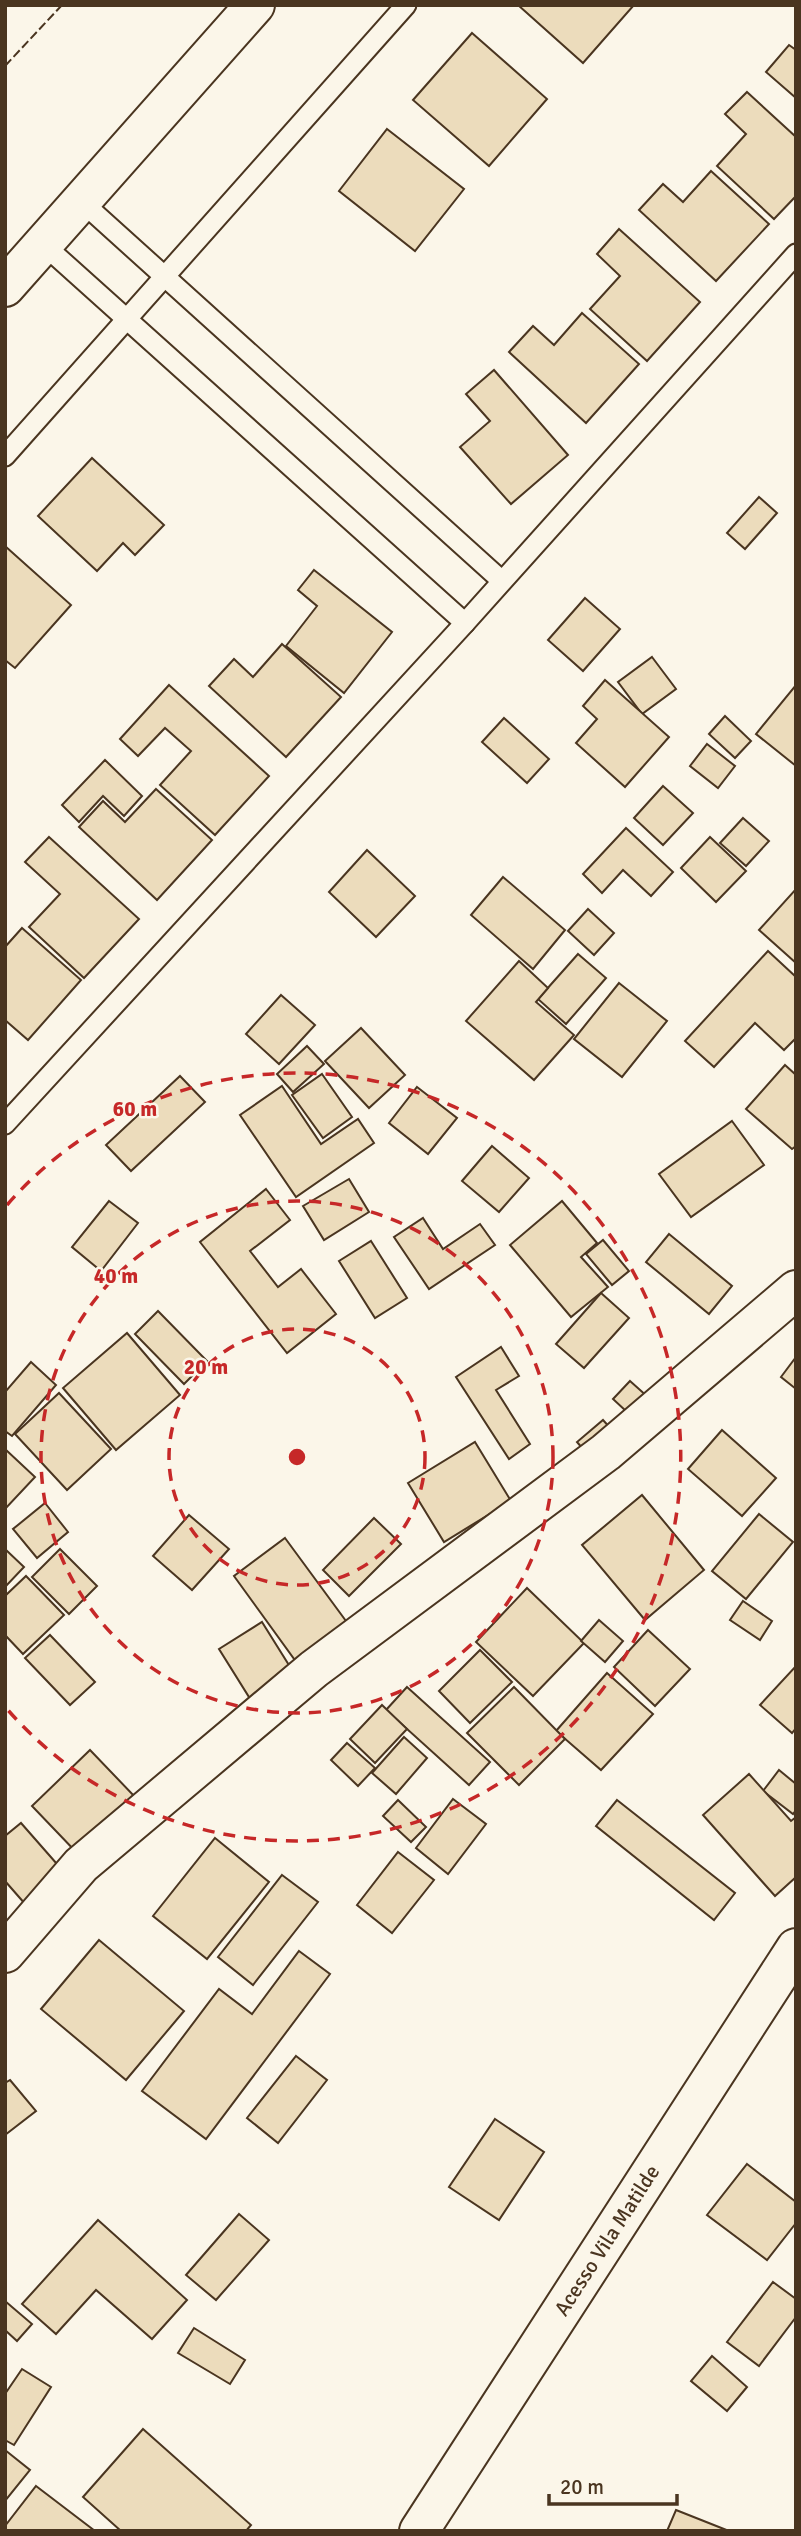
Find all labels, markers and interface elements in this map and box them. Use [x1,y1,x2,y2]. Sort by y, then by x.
text: 60 m [113,1096,157,1122]
text: 40 m [94,1263,138,1289]
text: 20 m [184,1354,228,1380]
centre of rings [285,1445,309,1469]
street label: Acesso Vila Matilde [549,2160,665,2321]
scale bar [549,2462,677,2506]
text: 20 m [560,2474,604,2500]

